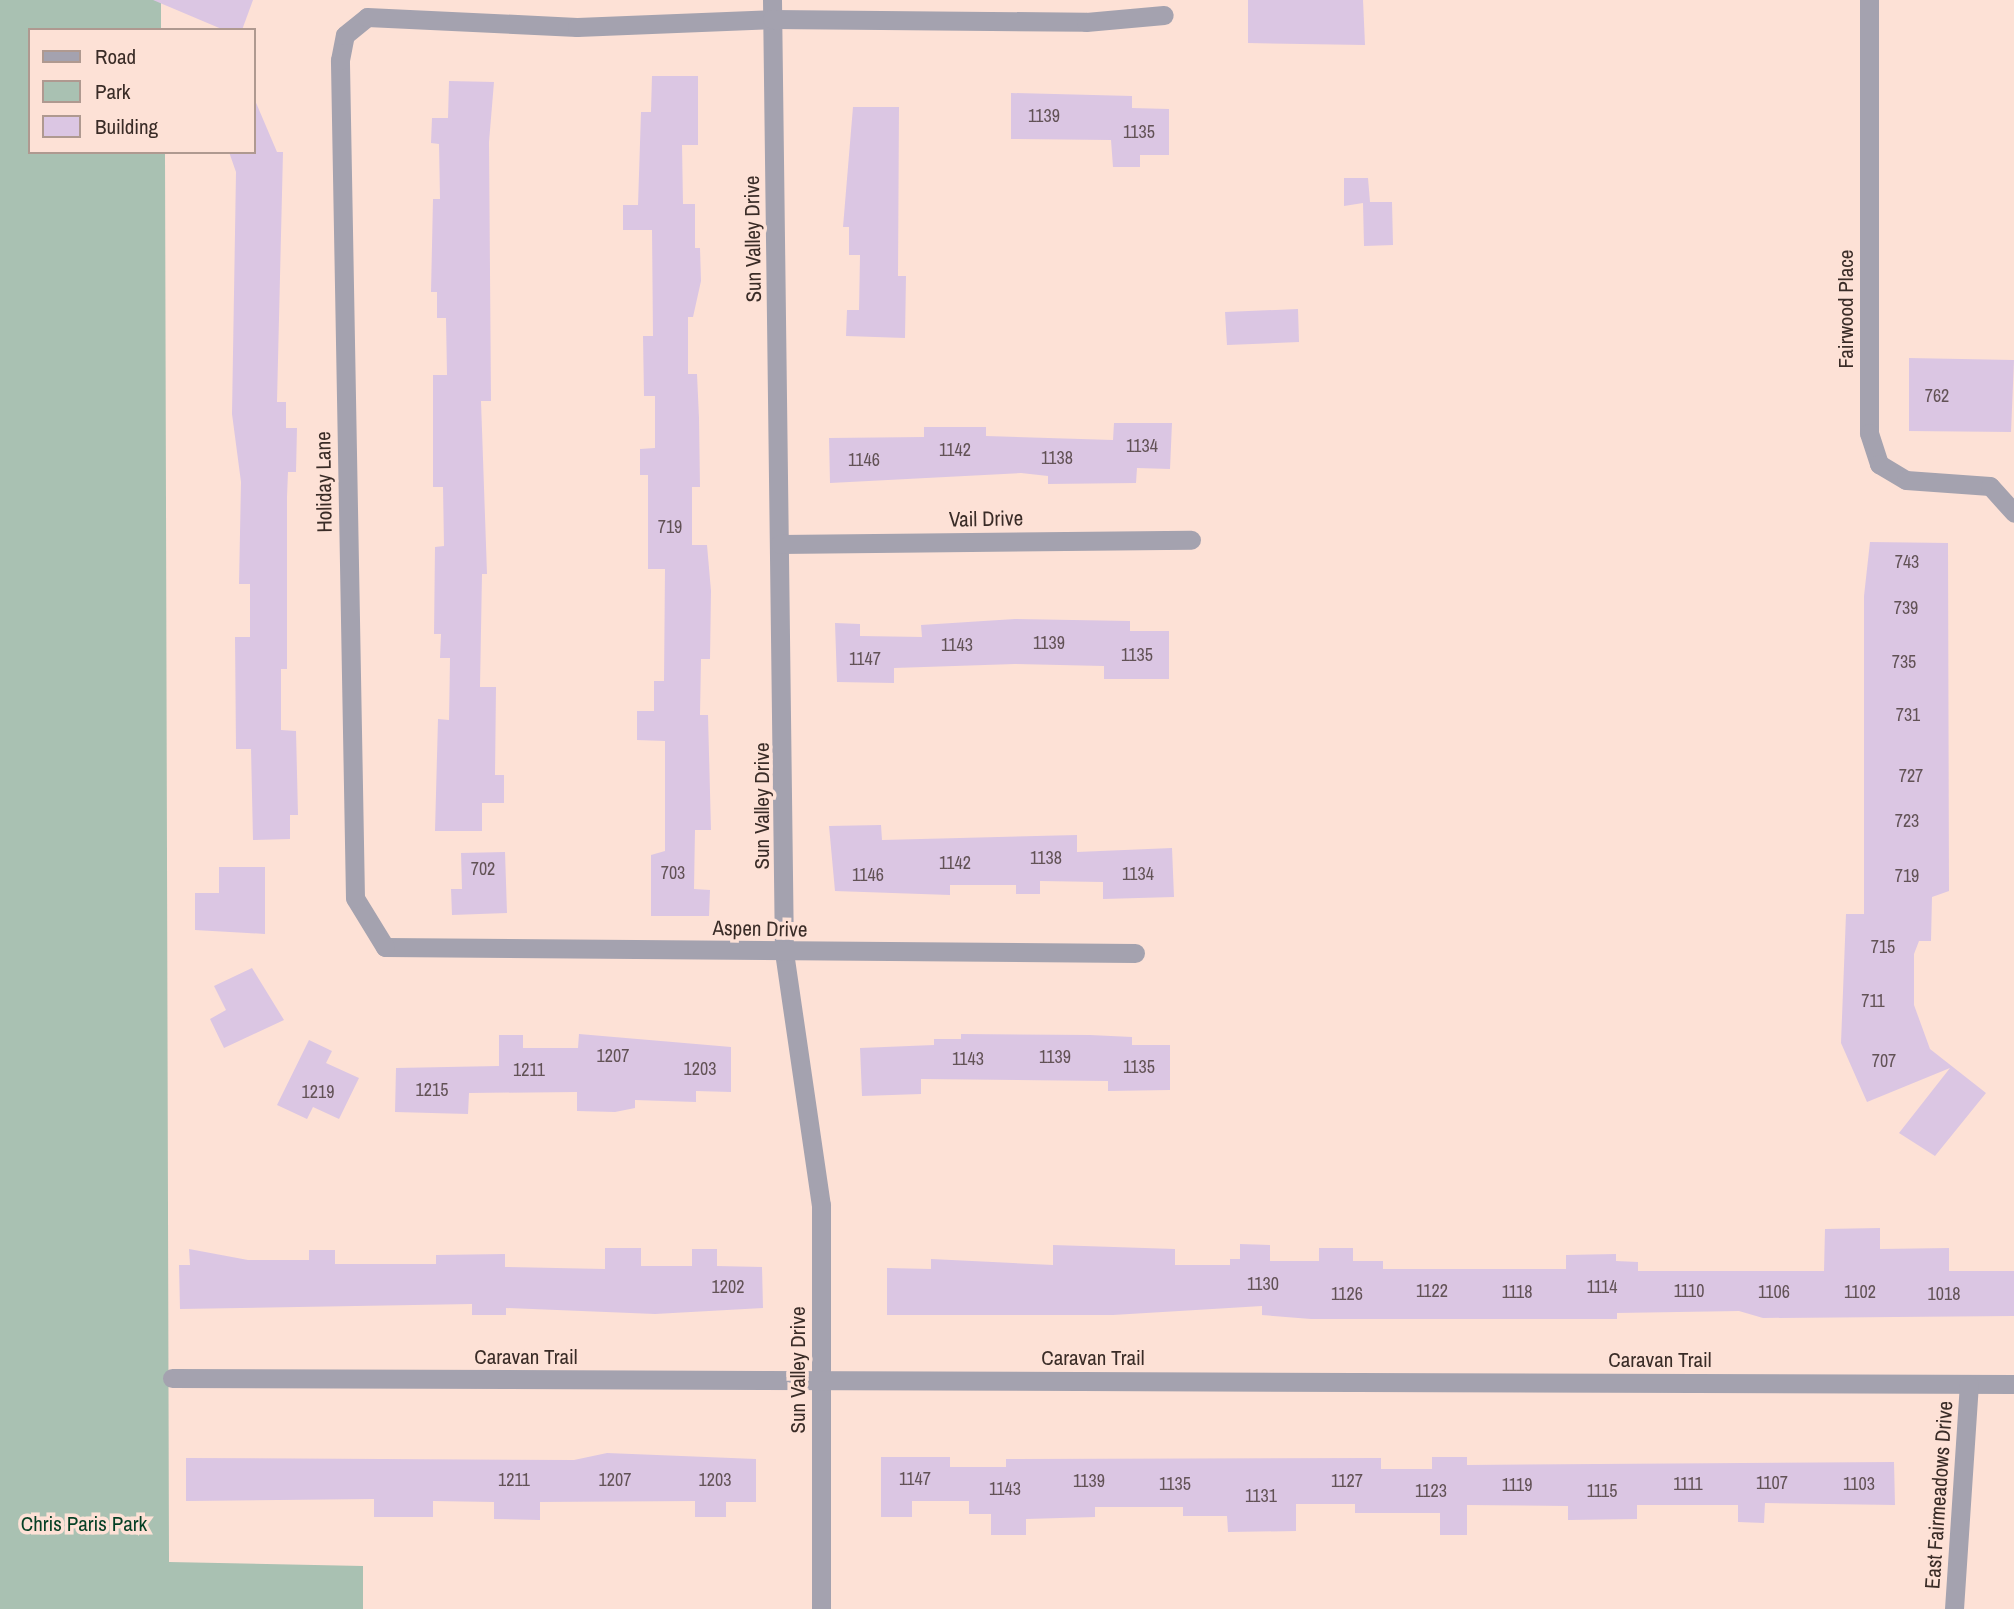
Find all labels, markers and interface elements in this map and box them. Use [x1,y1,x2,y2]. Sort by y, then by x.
legend [28,28,256,154]
text: Road [95,42,136,71]
text: Park [95,77,130,106]
house number: 1139 [1028,105,1060,127]
text: Building [95,112,158,141]
house number: 1135 [1123,121,1155,143]
street label: Sun Valley Drive [739,175,767,303]
street label: Fairwood Place [1833,250,1859,368]
house number: 762 [1925,385,1949,407]
street label: Holiday Lane [311,431,337,533]
house number: 1134 [1126,435,1158,457]
house number: 1142 [939,439,971,461]
house number: 1138 [1041,447,1073,469]
house number: 1146 [848,449,880,471]
street label: Vail Drive [949,506,1023,532]
house number: 719 [658,516,682,538]
house number: 743 [1895,551,1919,573]
house number: 739 [1894,597,1918,619]
house number: 1139 [1033,632,1065,654]
house number: 1143 [941,634,973,656]
house number: 1135 [1121,644,1153,666]
house number: 1147 [849,648,881,670]
house number: 735 [1892,651,1916,673]
house number: 731 [1896,704,1920,726]
street label: Sun Valley Drive [749,743,775,869]
house number: 727 [1899,765,1923,787]
house number: 723 [1895,810,1919,832]
house number: 1138 [1030,847,1062,869]
house number: 1142 [939,852,971,874]
house number: 702 [471,858,495,880]
house number: 703 [661,862,685,884]
house number: 1134 [1122,863,1154,885]
house number: 1146 [852,864,884,886]
house number: 719 [1895,865,1919,887]
street label: Aspen Drive [712,916,808,942]
house number: 715 [1871,936,1895,958]
house number: 711 [1861,990,1885,1012]
house number: 1207 [597,1045,629,1067]
house number: 1139 [1039,1046,1071,1068]
house number: 1143 [952,1048,984,1070]
house number: 707 [1872,1050,1896,1072]
house number: 1135 [1123,1056,1155,1078]
house number: 1203 [684,1058,716,1080]
house number: 1211 [513,1059,545,1081]
house number: 1215 [416,1079,448,1101]
house number: 1219 [302,1081,334,1103]
house number: 1130 [1247,1273,1279,1295]
house number: 1202 [712,1276,744,1298]
house number: 1114 [1587,1276,1617,1298]
house number: 1122 [1416,1280,1448,1302]
house number: 1110 [1674,1280,1704,1302]
house number: 1118 [1502,1281,1532,1303]
house number: 1106 [1758,1281,1790,1303]
house number: 1102 [1844,1281,1876,1303]
house number: 1126 [1331,1283,1363,1305]
house number: 1018 [1928,1283,1960,1305]
street label: Sun Valley Drive [785,1307,811,1433]
street label: Caravan Trail [474,1344,578,1370]
street label: Caravan Trail [1041,1345,1145,1371]
street label: Caravan Trail [1608,1347,1712,1373]
street label: East Fairmeadows Drive [1920,1400,1958,1590]
house number: 1147 [899,1468,931,1490]
house number: 1211 [498,1469,530,1491]
house number: 1207 [599,1469,631,1491]
house number: 1203 [699,1469,731,1491]
house number: 1139 [1073,1470,1105,1492]
house number: 1127 [1331,1470,1363,1492]
house number: 1107 [1756,1472,1788,1494]
house number: 1135 [1159,1473,1191,1495]
house number: 1111 [1673,1473,1703,1495]
house number: 1103 [1843,1473,1875,1495]
house number: 1119 [1502,1474,1532,1496]
house number: 1143 [989,1478,1021,1500]
house number: 1123 [1415,1480,1447,1502]
house number: 1115 [1587,1480,1617,1502]
house number: 1131 [1245,1485,1277,1507]
park label: Chris Paris Park [21,1511,147,1537]

